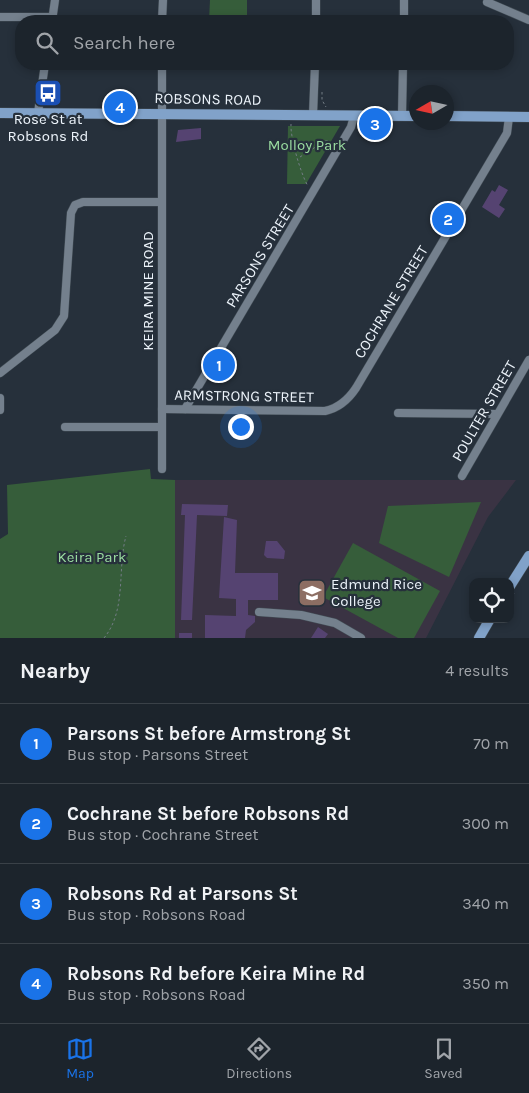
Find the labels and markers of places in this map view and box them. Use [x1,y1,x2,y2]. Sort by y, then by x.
bus stop icon: Rose St at Robsons Rd [33,78,63,108]
pin: 4 [104,88,136,126]
pin: 3 [359,105,391,143]
place label: Rose St at Robsons Rd [8,110,88,145]
pin: 2 [432,200,464,238]
pin: 1 [203,346,235,384]
place label: Edmund Rice College [331,575,422,610]
school or university icon: Edmund Rice College [297,578,327,608]

